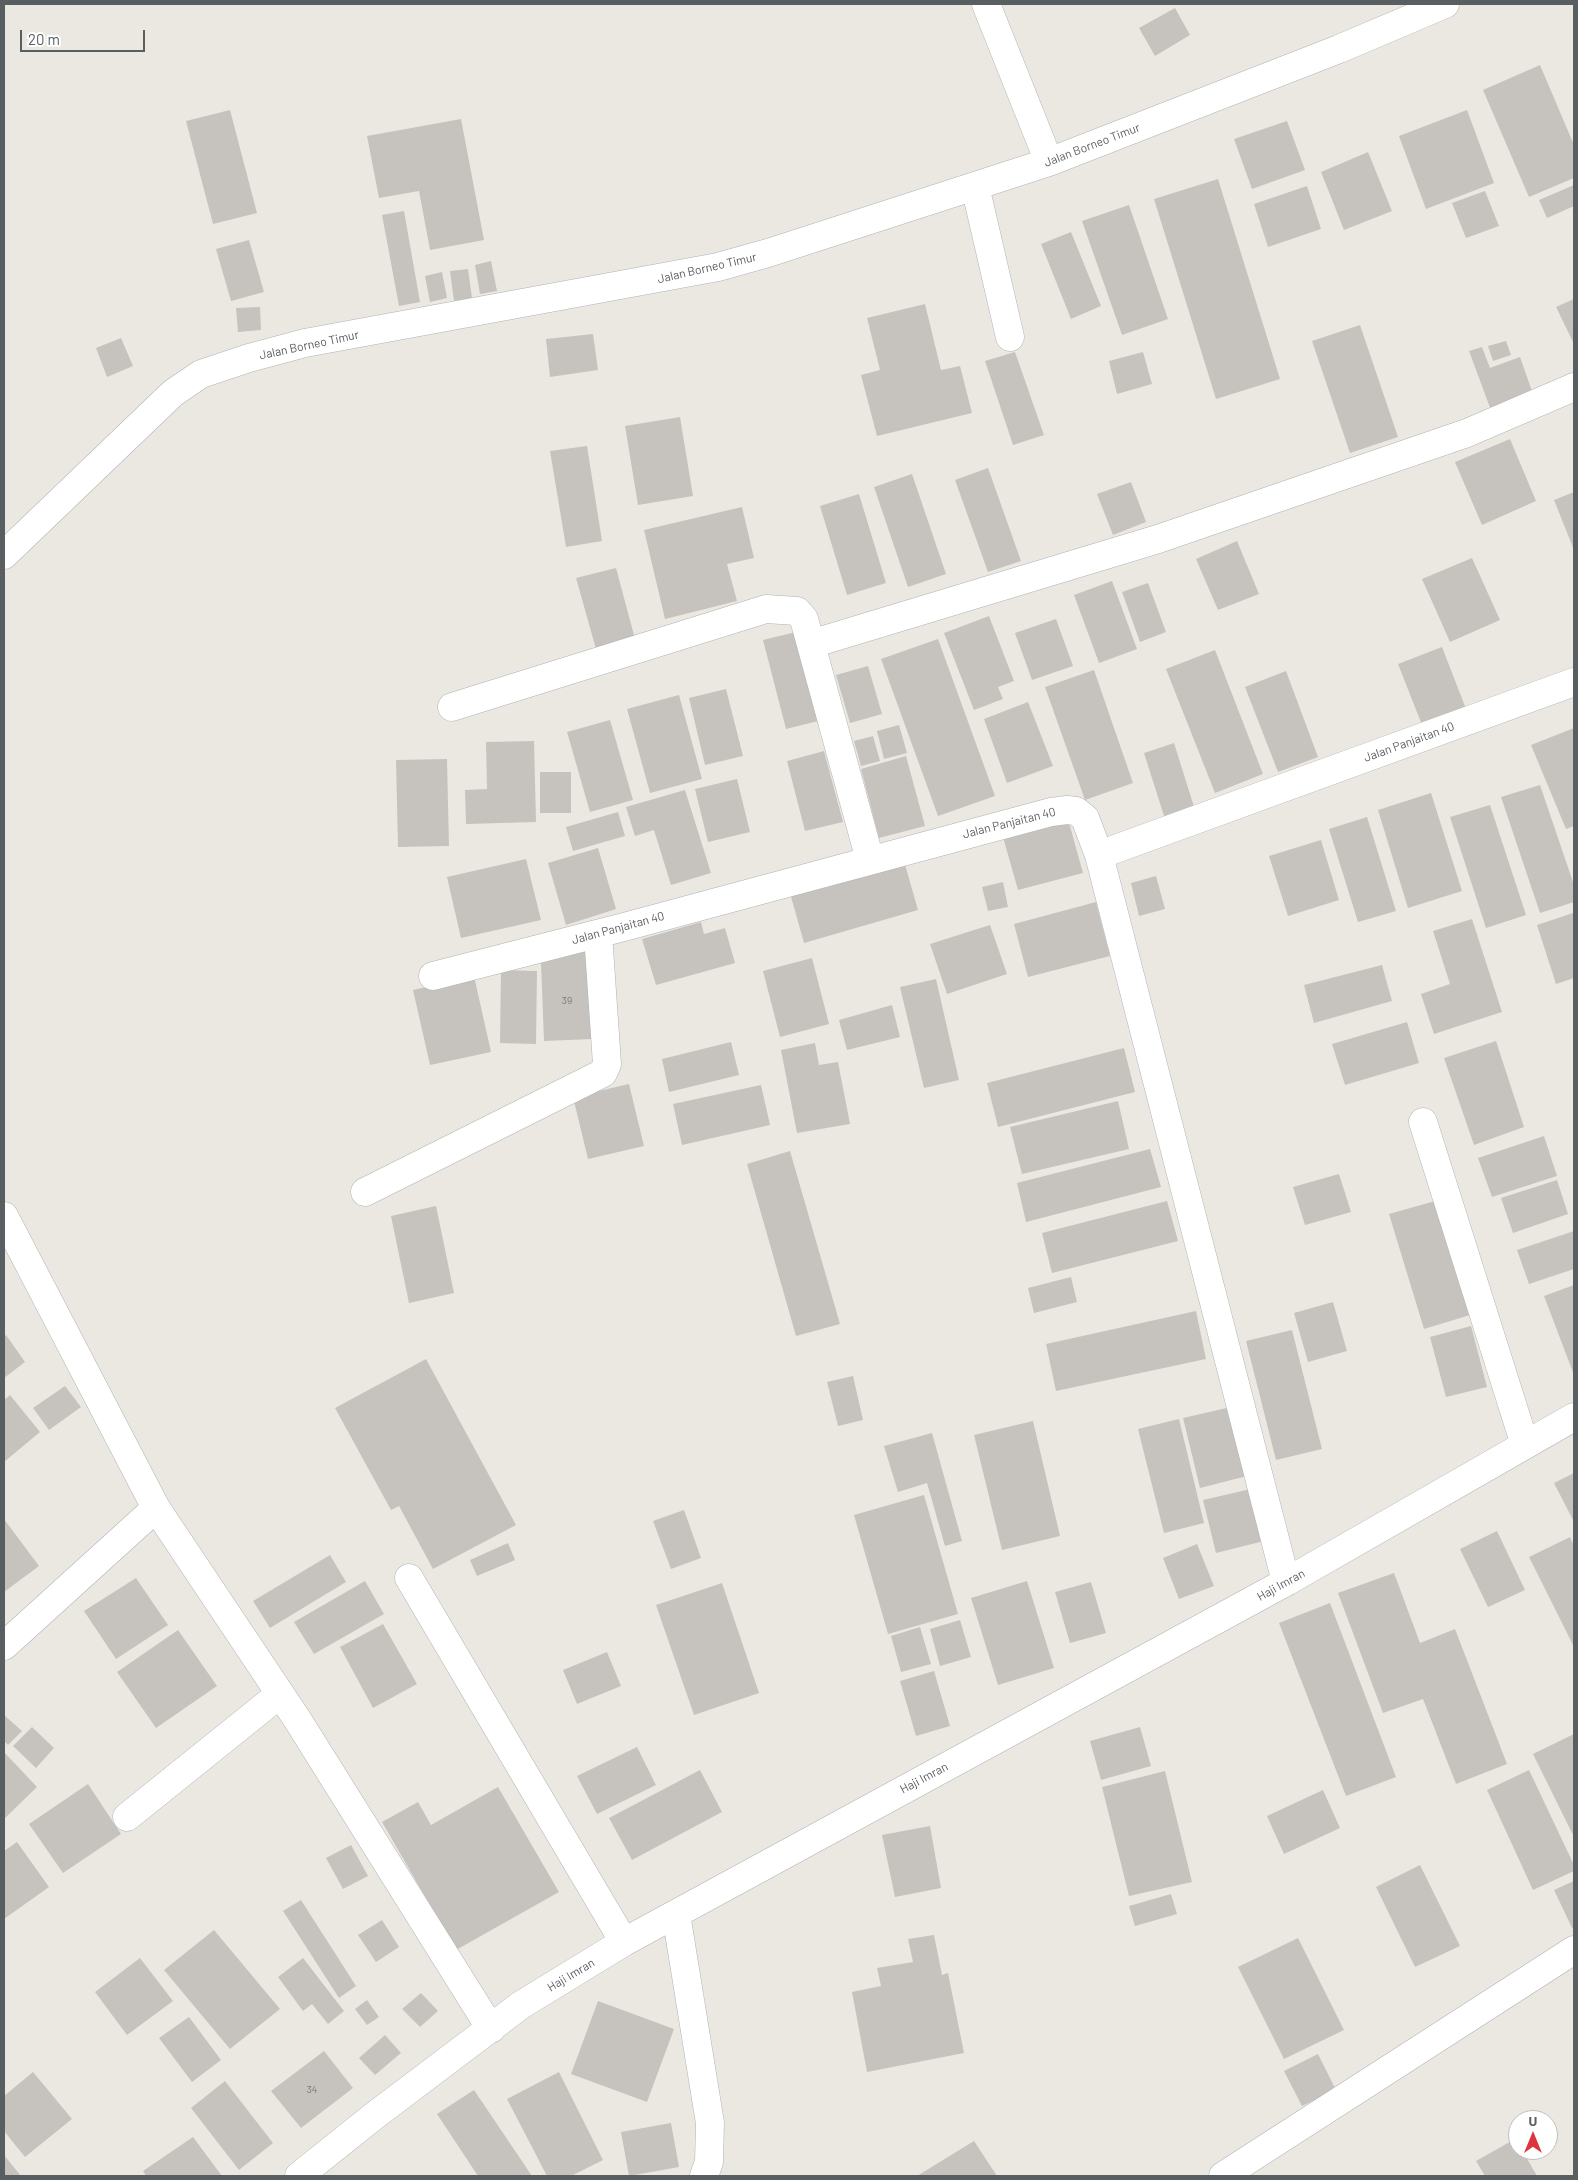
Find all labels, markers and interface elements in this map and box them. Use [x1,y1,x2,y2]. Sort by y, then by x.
scale bar [22,20,148,52]
text: 20 m [28,30,60,48]
street label: Jalan Borneo Timur [1042,120,1142,170]
street label: Jalan Borneo Timur [656,250,758,286]
street label: Jalan Borneo Timur [258,327,360,363]
street label: Jalan Panjaitan 40 [1362,719,1456,765]
street label: Jalan Panjaitan 40 [961,804,1057,842]
street label: Jalan Panjaitan 40 [570,909,666,947]
house number: 39 [562,995,572,1007]
street label: Haji Imran [1255,1566,1307,1604]
street label: Haji Imran [898,1759,950,1797]
street label: Haji Imran [545,1955,597,1995]
house number: 34 [307,2084,317,2096]
north arrow [1508,2110,1558,2160]
text: U [1529,2112,1537,2129]

